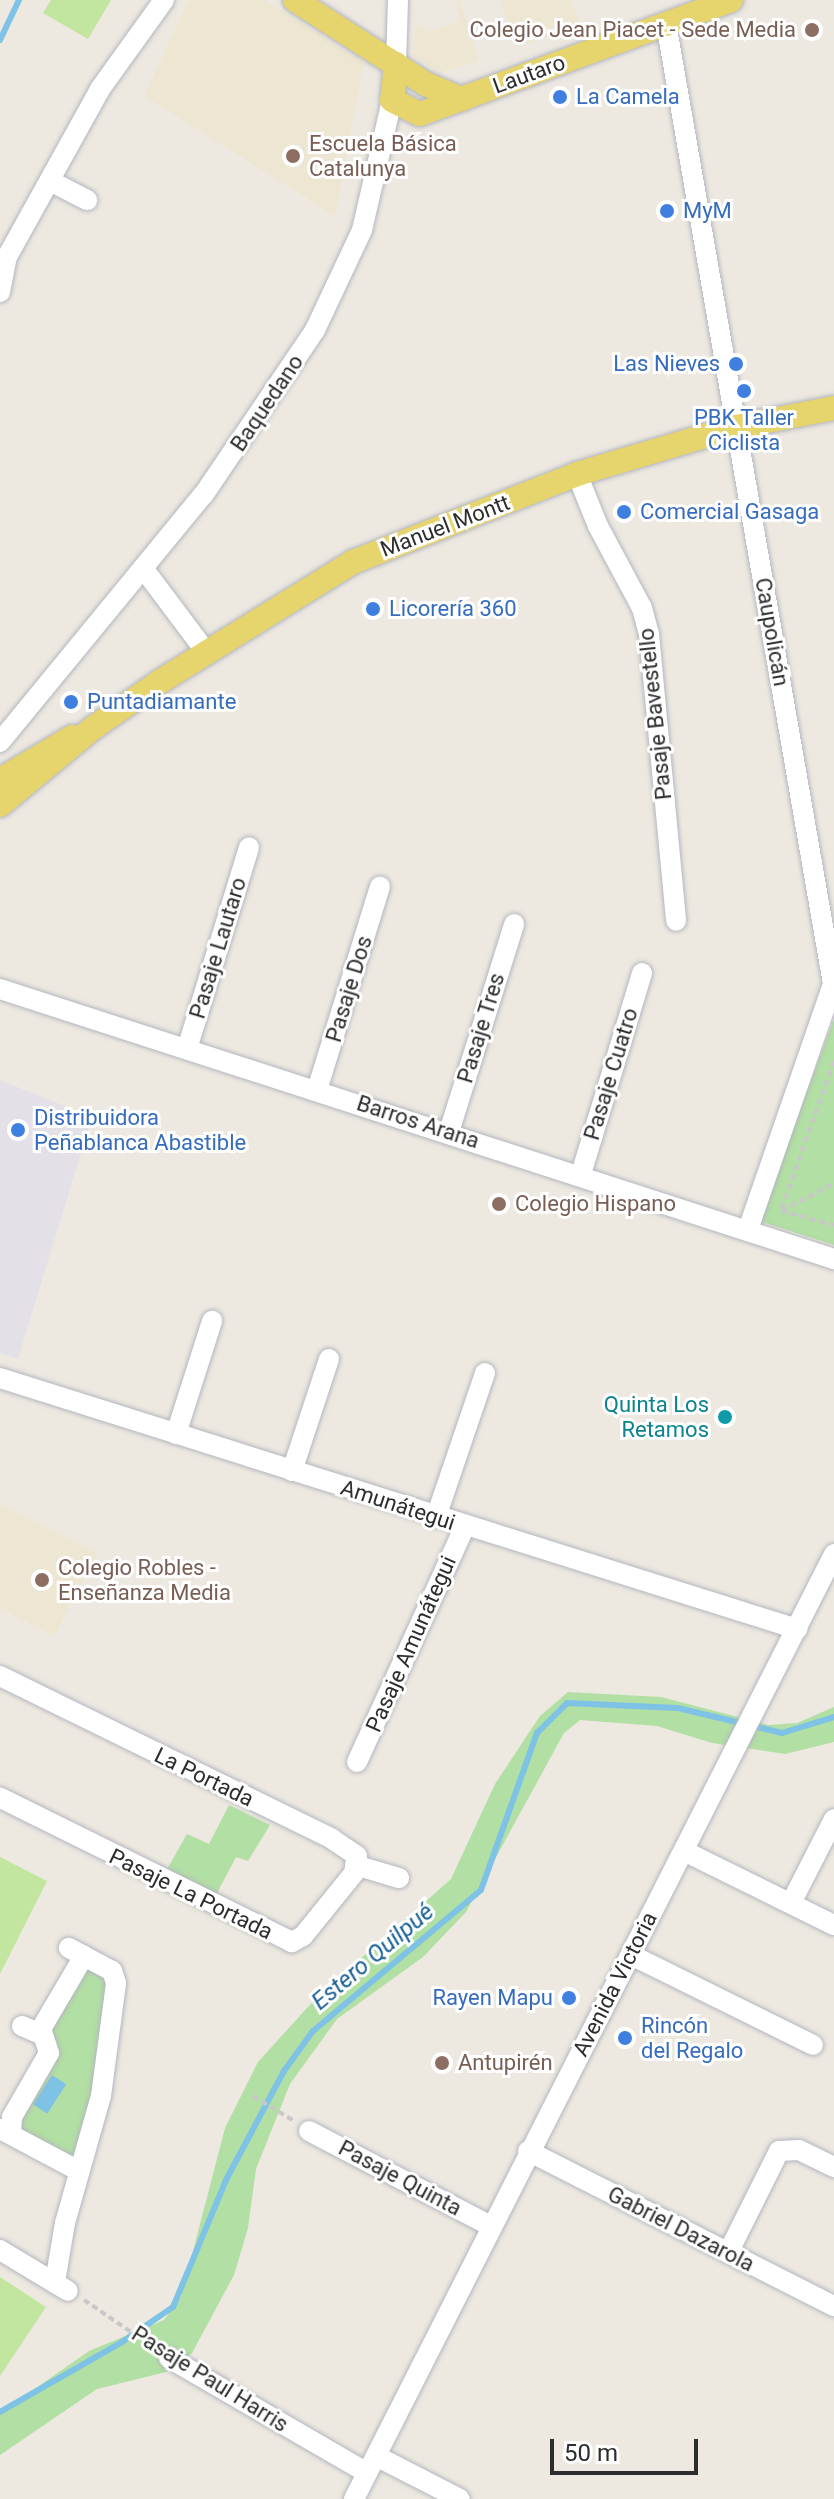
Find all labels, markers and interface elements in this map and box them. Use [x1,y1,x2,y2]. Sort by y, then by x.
place label: Colegio Jean Piacet - Sede Media [470,17,796,43]
marker: Colegio Jean Piacet - Sede Media [803,21,821,39]
street label: Lautaro [489,49,569,99]
place label: La Camela [576,84,680,110]
marker: La Camela [551,88,569,106]
place label: Escuela Básica Catalunya [309,130,457,182]
marker: Escuela Básica Catalunya [284,147,302,165]
place label: MyM [683,198,732,224]
marker: MyM [658,202,676,220]
street label: Baquedano [225,350,309,456]
place label: Las Nieves [613,351,720,377]
marker: Las Nieves [727,355,745,373]
marker: PBK Taller Ciclista [735,382,753,400]
place label: PBK Taller Ciclista [694,404,794,456]
street label: Manuel Montt [377,489,513,563]
place label: Comercial Gasaga [640,499,819,525]
marker: Comercial Gasaga [615,503,633,521]
street label: Caupolicán [749,576,795,688]
place label: Licorería 360 [389,596,517,622]
marker: Licorería 360 [364,600,382,618]
street label: Pasaje Bavestello [633,627,677,801]
place label: Puntadiamante [87,689,236,715]
marker: Puntadiamante [62,693,80,711]
street label: Pasaje Lautaro [184,874,252,1022]
street label: Pasaje Dos [320,933,378,1045]
street label: Pasaje Tres [452,970,510,1086]
street label: Pasaje Cuatro [578,1005,644,1143]
street label: Barros Arana [353,1090,483,1154]
place label: Distribuidora Peñablanca Abastible [34,1104,246,1156]
marker: Distribuidora Peñablanca Abastible [9,1121,27,1139]
place label: Colegio Hispano [515,1191,676,1217]
marker: Colegio Hispano [490,1195,508,1213]
place label: Quinta Los Retamos [604,1391,709,1442]
marker: Quinta Los Retamos [716,1408,734,1426]
street label: Amunátegui [338,1474,458,1536]
street label: Pasaje Amunátegui [360,1552,462,1736]
place label: Colegio Robles - Enseñanza Media [58,1554,231,1606]
marker: Colegio Robles - Enseñanza Media [33,1571,51,1589]
street label: La Portada [150,1742,258,1812]
street label: Pasaje La Portada [105,1843,277,1945]
water label: Estero Quilpué [306,1898,440,2016]
street label: Avenida Victoria [567,1907,663,2061]
place label: Rayen Mapu [432,1985,553,2011]
marker: Rayen Mapu [560,1989,578,2007]
place label: Rincón del Regalo [641,2012,743,2064]
marker: Rincón del Regalo [616,2029,634,2047]
place label: Antupirén [458,2050,553,2076]
marker: Antupirén [433,2054,451,2072]
street label: Pasaje Quinta [334,2135,466,2221]
street label: Gabriel Dazarola [603,2181,759,2277]
street label: Pasaje Paul Harris [127,2320,293,2438]
scale bar [554,2423,702,2473]
text: 50 m [564,2439,618,2467]

